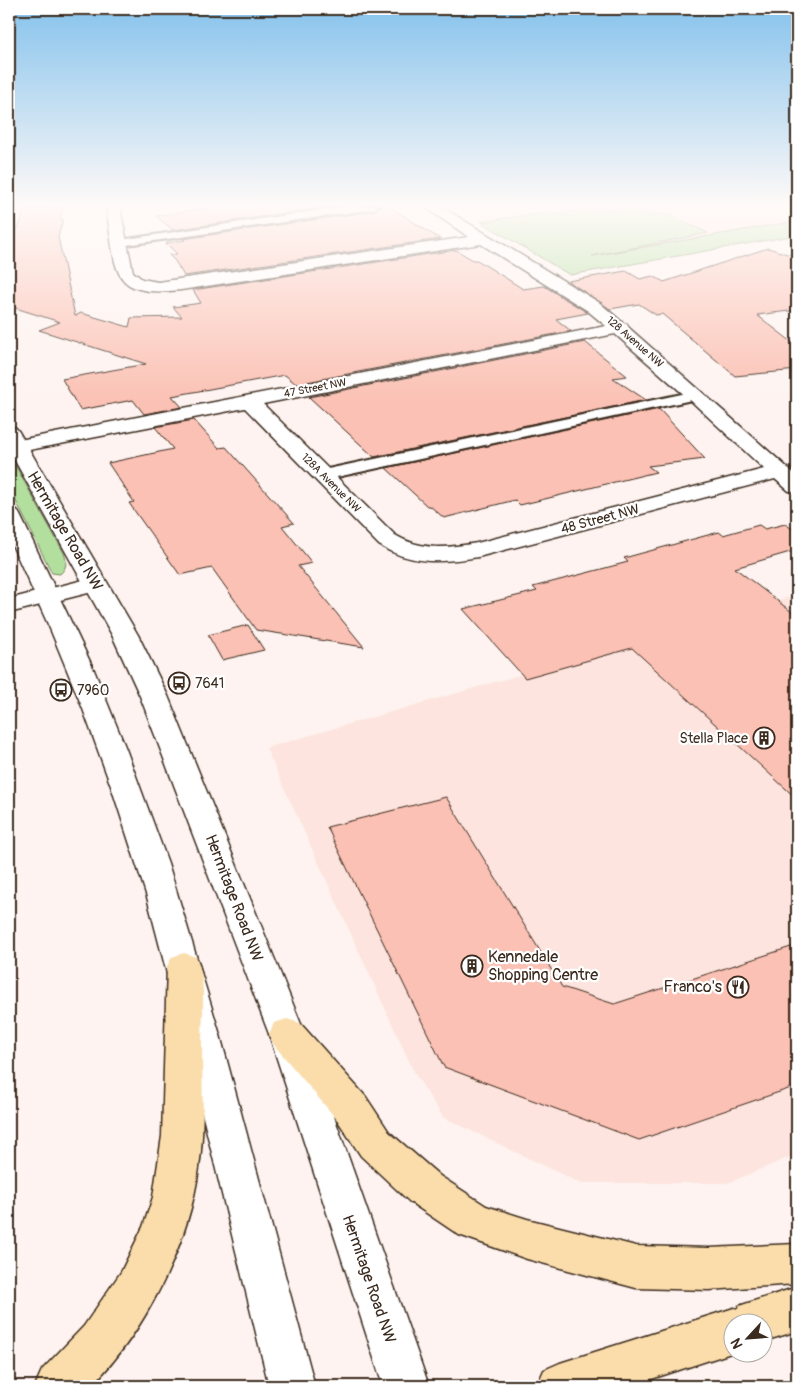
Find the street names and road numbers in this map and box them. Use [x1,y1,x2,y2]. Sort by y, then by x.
street label: 128 Avenue NW [604,314,666,370]
street label: 47 Street NW [283,376,347,400]
street label: 128A Avenue NW [299,451,363,515]
street label: Hermitage Road NW [23,468,107,594]
street label: 48 Street NW [559,500,641,538]
street label: Hermitage Road NW [201,832,267,964]
street label: Hermitage Road NW [338,1212,400,1346]

